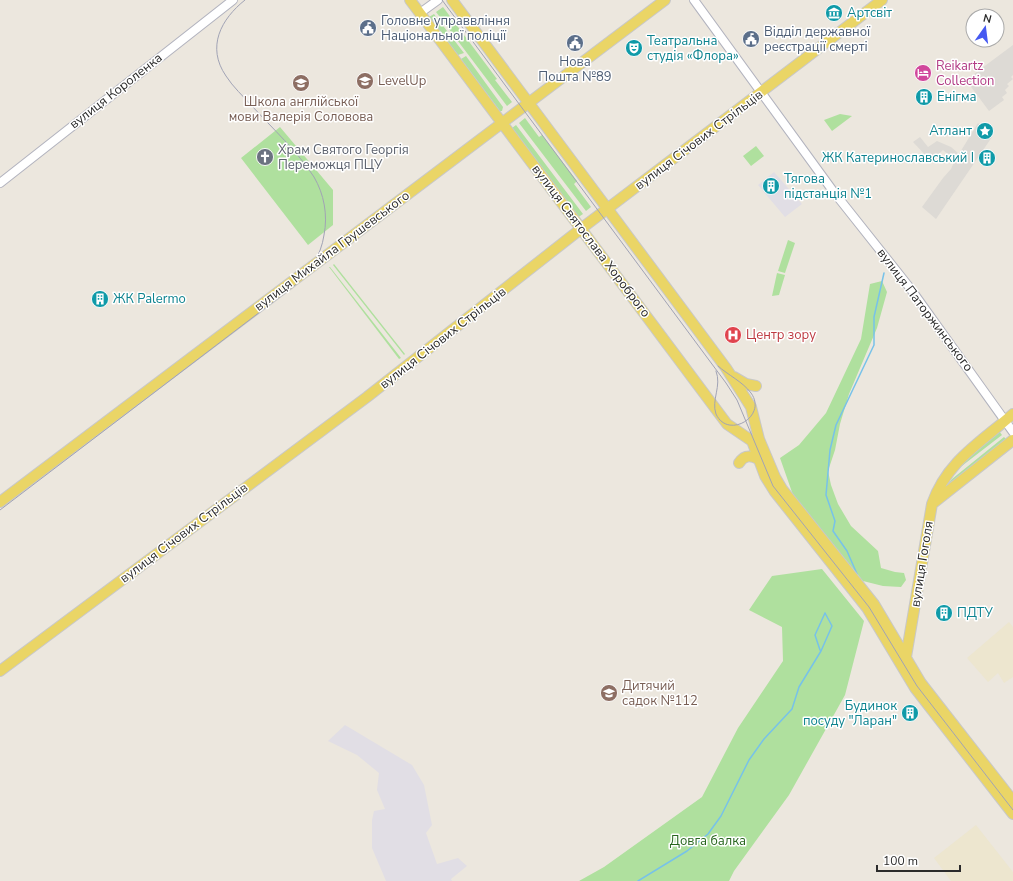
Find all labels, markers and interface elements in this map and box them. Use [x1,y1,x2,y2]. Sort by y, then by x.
museum icon: Артсвіт [824,3,844,23]
place label: Артсвіт [847,4,892,22]
north arrow [965,8,1005,48]
text: N [981,11,993,27]
place label: Головне управвління Національної поліції [381,12,510,45]
public building icon: Головне управвління Національної поліції [358,18,378,38]
place label: Відділ державної реєстрації смерті [764,23,871,56]
public building icon: Відділ державної реєстрації смерті [741,29,761,49]
place label: Театральна студія «Флора» [647,32,739,65]
public building icon: Нова Пошта №89 [565,33,585,53]
theatre icon: Театральна студія «Флора» [624,38,644,58]
street label: вулиця Короленка [66,49,166,133]
place label: Нова Пошта №89 [538,53,612,86]
place label: Reikartz Collection [936,57,994,90]
hotel icon: Reikartz Collection [913,63,933,83]
school or university icon: LevelUp [355,71,375,91]
place label: LevelUp [378,72,426,90]
school or university icon: Школа англійської мови Валерія Соловова [291,73,311,93]
street label: вулиця Січових Стрільців [631,86,767,194]
building icon: Енігма [914,87,934,107]
place label: Енігма [937,88,977,106]
place label: Школа англійської мови Валерія Соловова [229,93,373,126]
place icon: Атлант [975,121,995,141]
place label: Атлант [929,122,972,140]
place label: Храм Святого Георгія Переможця ПЦУ [278,141,409,174]
church icon: Храм Святого Георгія Переможця ПЦУ [255,147,275,167]
building icon: ЖК Катеринославський I [977,148,997,168]
place label: ЖК Катеринославський I [822,149,974,167]
street label: вулиця Святослава Хороброго [528,161,654,321]
place label: Тягова підстанція №1 [784,170,872,203]
building icon: Тягова підстанція №1 [761,176,781,196]
street label: вулиця Михайла Грушевського [251,187,413,315]
street label: вулиця Паторжинського [873,245,977,375]
street label: вулиця Січових Стрільців [376,283,510,393]
building icon: ЖК Palermo [90,289,110,309]
place label: ЖК Palermo [113,290,186,308]
hospital icon: Центр зору [723,325,743,345]
place label: Центр зору [746,326,816,344]
street label: вулиця Січових Стрільців [116,479,252,587]
street label: вулиця Гоголя [906,520,938,608]
building icon: ПДТУ [934,603,954,623]
place label: ПДТУ [957,604,993,622]
place label: Дитячий садок №112 [622,677,698,710]
school or university icon: Дитячий садок №112 [599,683,619,703]
place label: Будинок посуду "Ларан" [803,697,897,730]
building icon: Будинок посуду "Ларан" [900,703,920,723]
park label: Довга балка [670,832,746,850]
scale bar [877,847,960,873]
text: 100 m [883,853,918,869]

